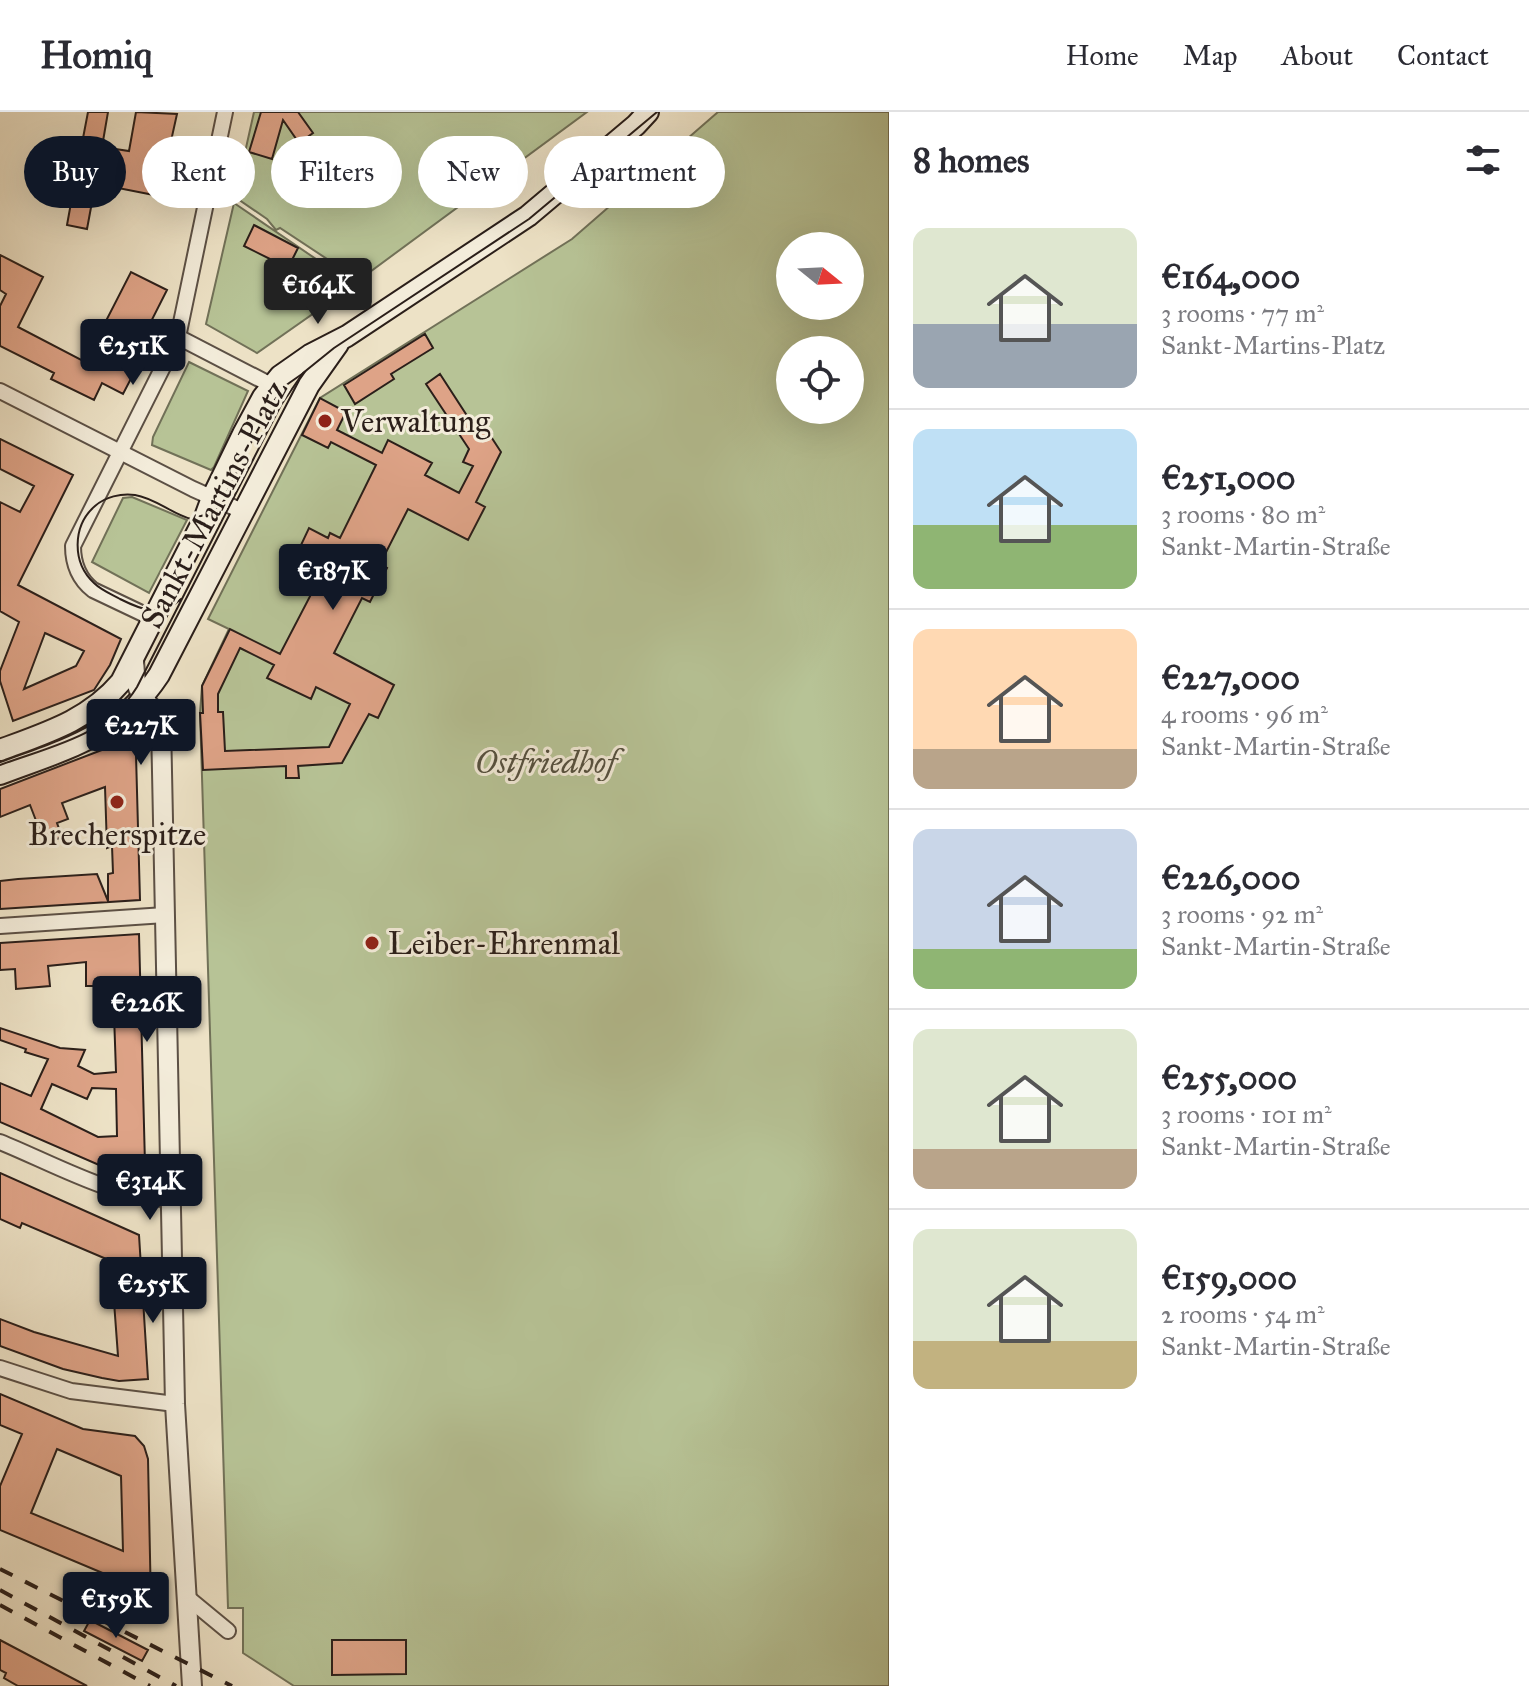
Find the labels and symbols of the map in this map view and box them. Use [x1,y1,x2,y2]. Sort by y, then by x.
north arrow [776,232,864,320]
pin: €164K [262,258,374,326]
pin: €251K [77,319,189,387]
street label: Sankt-Martins-Platz [132,373,296,635]
place label: Verwaltung [340,402,491,441]
marker: Verwaltung [316,412,334,430]
pin: €187K [277,544,389,612]
pin: €227K [85,699,197,767]
park label: Ostfriedhof [475,743,625,782]
marker: Brecherspitze [108,793,126,811]
place label: Brecherspitze [28,815,206,854]
place label: Leiber-Ehrenmal [388,924,620,963]
marker: Leiber-Ehrenmal [363,934,381,952]
pin: €226K [91,976,203,1044]
pin: €314K [94,1154,206,1222]
pin: €255K [97,1257,209,1325]
pin: €159K [60,1572,172,1640]

